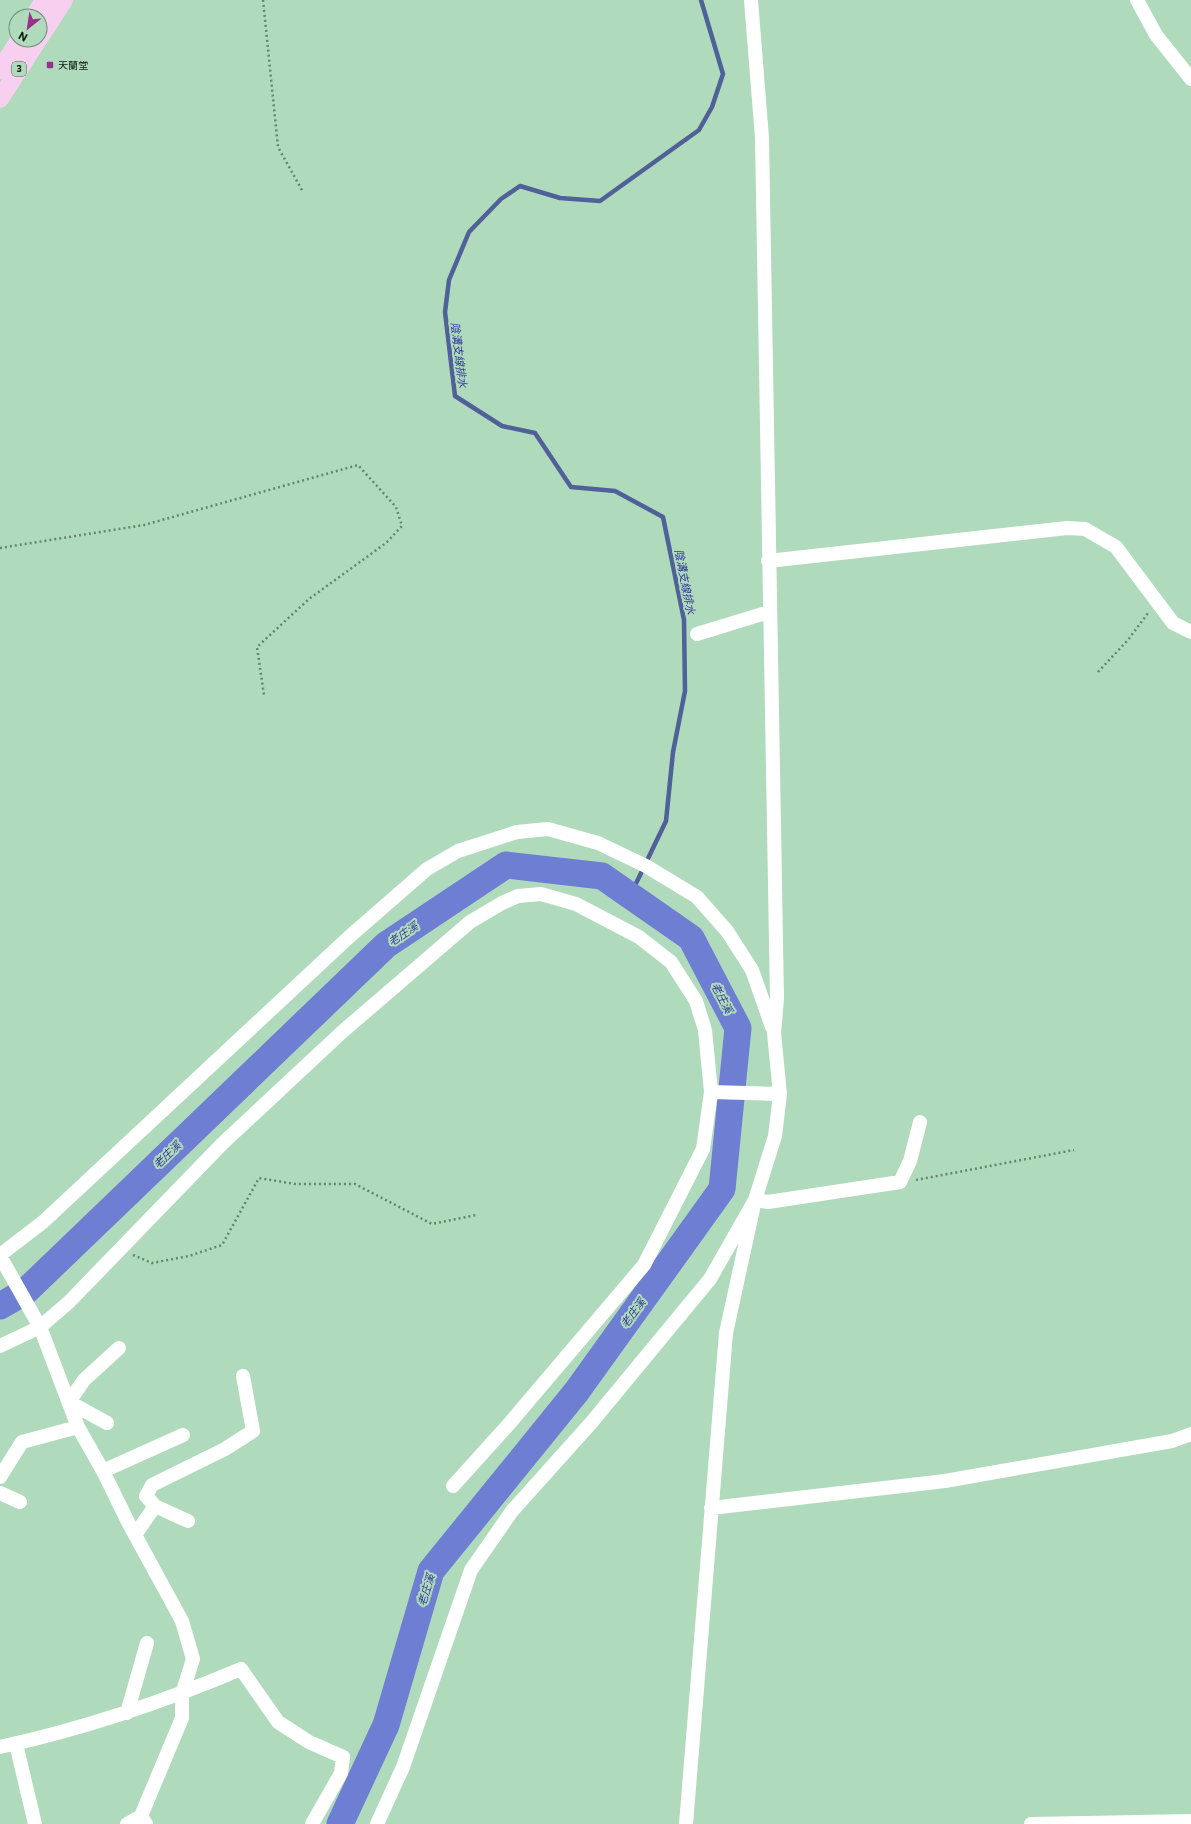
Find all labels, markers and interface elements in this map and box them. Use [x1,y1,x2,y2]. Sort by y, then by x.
north arrow [8,8,48,48]
text: N [16,29,30,45]
place label: 天蘭堂 [58,59,88,71]
marker: 天蘭堂 [45,60,55,70]
road number: 3 [12,62,26,76]
water label: 陰溝支線排水 [449,321,470,389]
water label: 陰溝支線排水 [673,548,698,617]
water label: 老庄溪 [385,918,422,948]
water label: 老庄溪 [709,980,737,1017]
water label: 老庄溪 [150,1137,184,1171]
water label: 老庄溪 [618,1294,649,1330]
water label: 老庄溪 [414,1570,437,1608]

